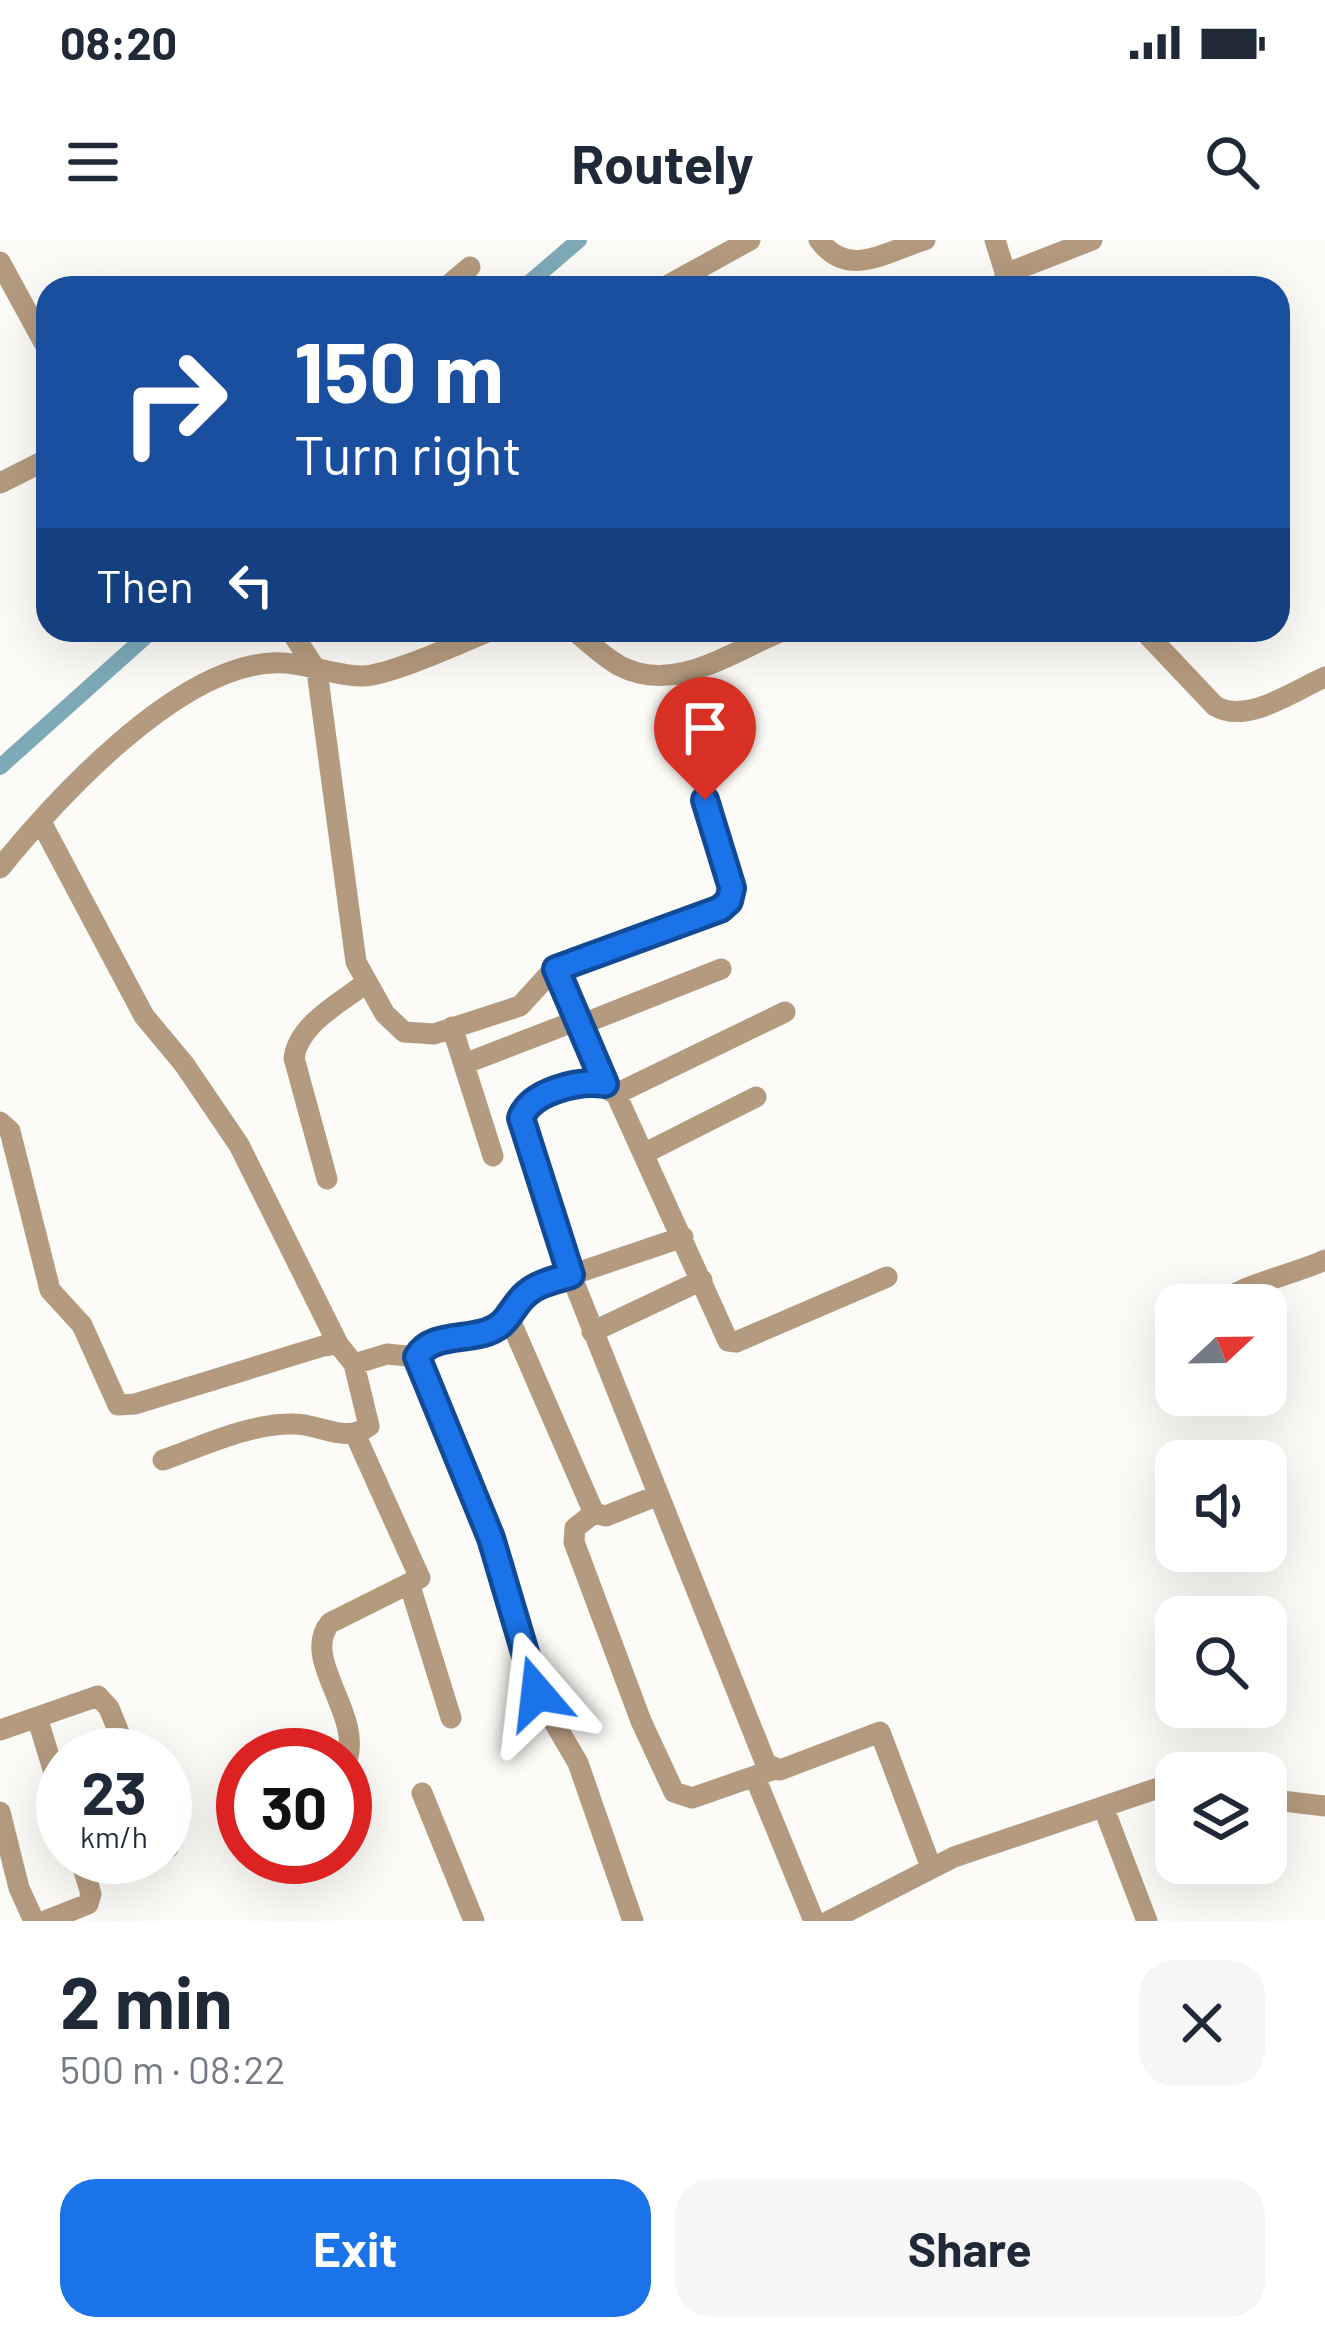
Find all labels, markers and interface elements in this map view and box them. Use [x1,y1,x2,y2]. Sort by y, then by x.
text: 08:20 [60,15,177,69]
icon: menu [60,129,126,195]
icon: search [1199,129,1265,195]
text: Routely [571,130,754,195]
text: 150 m [294,319,504,420]
icon: right [96,324,252,480]
text: Turn right [294,421,522,486]
icon: left [218,552,284,618]
text: Then [96,558,194,612]
pin [654,677,756,800]
icon: arrive [672,695,738,761]
north arrow [1155,1284,1287,1416]
map controls [1155,1284,1287,1884]
button: sound [1155,1440,1287,1572]
button: search [1155,1596,1287,1728]
position arrow [474,1630,600,1756]
speed limit sign: 30 [216,1728,372,1884]
button: layers [1155,1752,1287,1884]
text: 23 [81,1755,147,1827]
text: km/h [80,1818,148,1854]
text: 2 min [60,1957,233,2043]
button: close [1139,1960,1265,2086]
text: 500 m · 08:22 [60,2045,285,2092]
button: Exit [60,2179,651,2317]
button: Share [675,2179,1265,2317]

